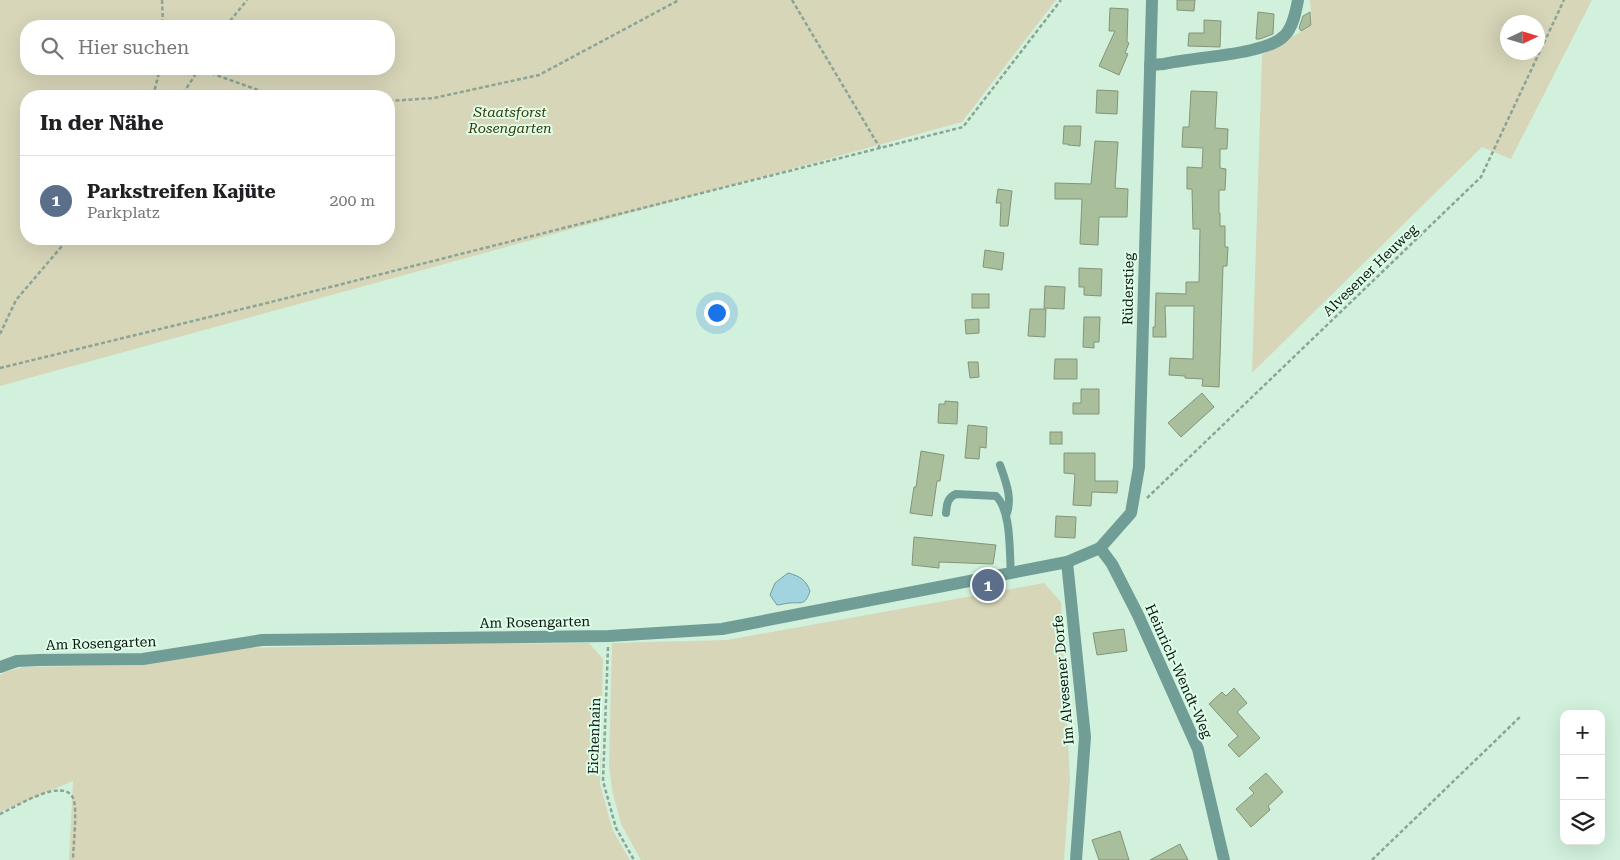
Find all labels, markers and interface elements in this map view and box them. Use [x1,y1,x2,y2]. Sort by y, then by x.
north arrow [1500,15,1545,60]
search box [20,20,395,75]
icon: search [38,34,66,62]
text: Hier suchen [78,36,189,59]
park label: Staatsforst Rosengarten [467,104,552,136]
text: In der Nähe [40,111,163,135]
text: Parkstreifen Kajüte [87,180,276,203]
text: 1 [52,191,60,210]
text: 200 m [329,191,375,210]
text: Parkplatz [87,203,160,222]
street label: Alvesener Heuweg [1320,221,1421,319]
street label: Rüderstieg [1119,253,1137,325]
your location [704,300,730,326]
pin: 1 [972,566,1004,604]
street label: Heinrich-Wendt-Weg [1142,601,1216,741]
street label: Am Rosengarten [480,613,590,631]
street label: Im Alvesener Dorfe [1049,614,1077,745]
street label: Am Rosengarten [45,633,157,653]
street label: Eichenhain [585,697,603,775]
map controls [1560,710,1605,845]
button: + [1560,710,1605,755]
button: − [1560,755,1605,800]
button: layers [1560,800,1605,845]

